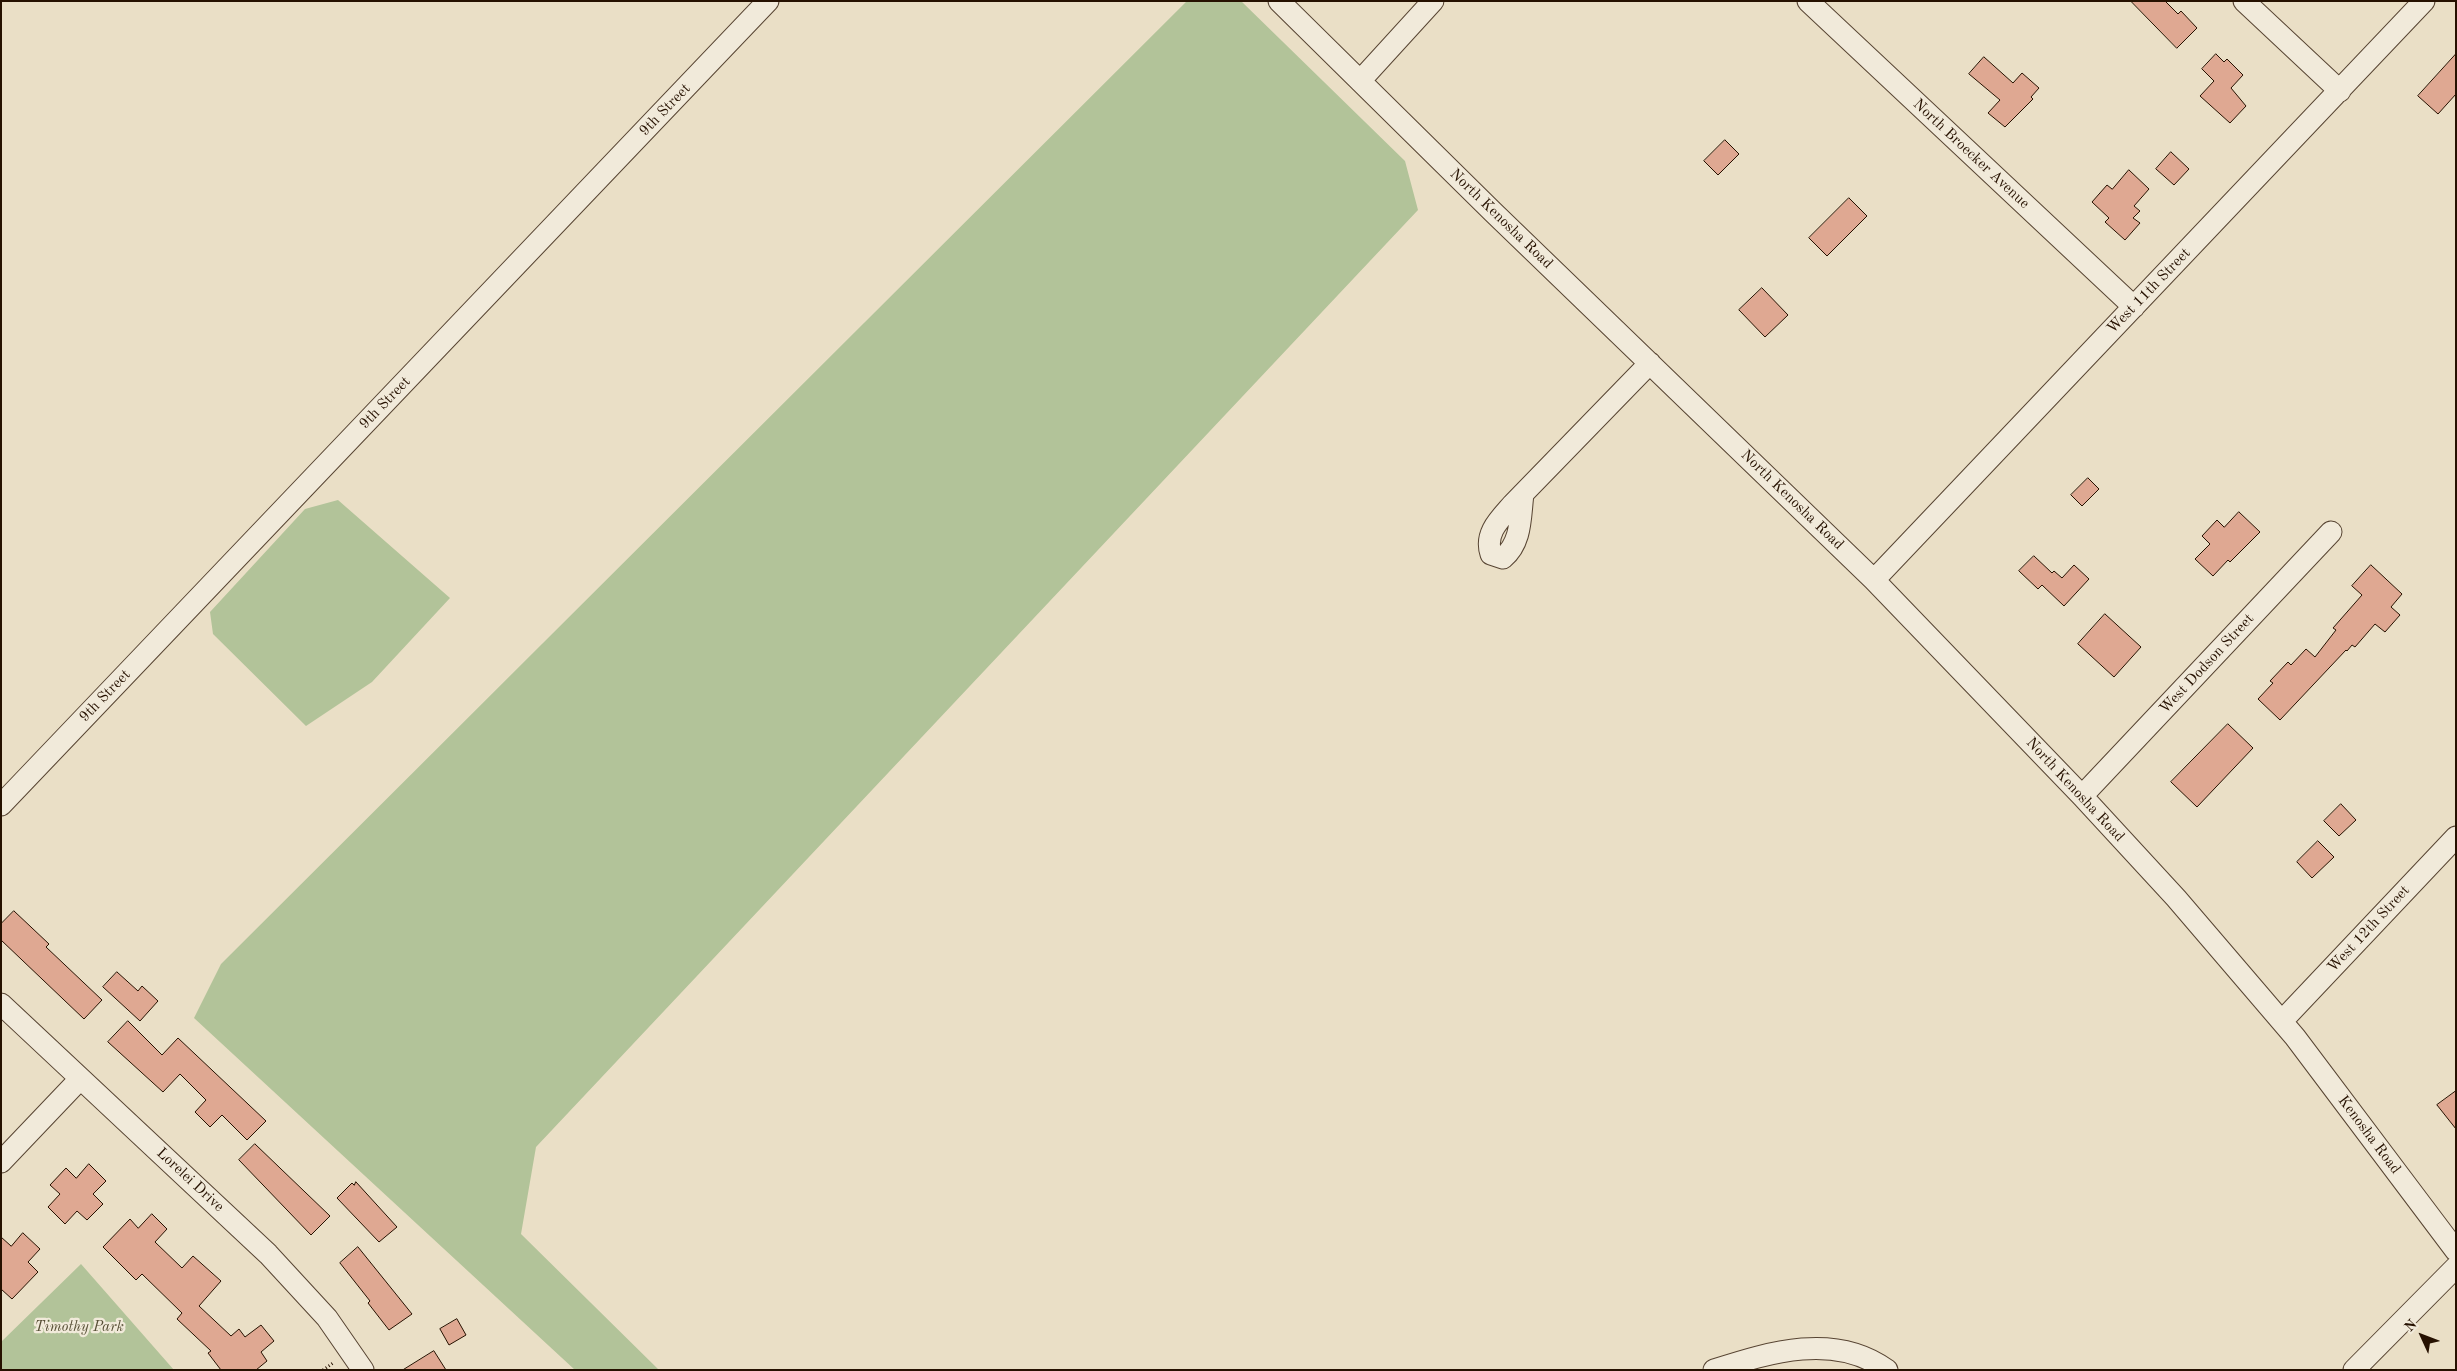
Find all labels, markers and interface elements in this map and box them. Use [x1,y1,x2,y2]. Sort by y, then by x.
street label: 9th Street [636,80,694,140]
street label: North Broecker Avenue [1909,95,2033,213]
street label: North Kenosha Road [1446,165,1556,273]
street label: West 11th Street [2104,244,2194,338]
street label: 9th Street [356,373,414,433]
street label: North Kenosha Road [1737,446,1847,554]
street label: West Dodson Street [2156,610,2258,718]
street label: 9th Street [76,666,134,726]
street label: North Kenosha Road [2022,734,2128,846]
street label: West 12th Street [2324,882,2414,976]
street label: Kenosha Road [2334,1092,2404,1178]
street label: Lorelei Drive [152,1144,228,1216]
north arrow [2397,1311,2447,1361]
text: N [2402,1317,2420,1334]
park label: Timothy Park [34,1318,124,1336]

